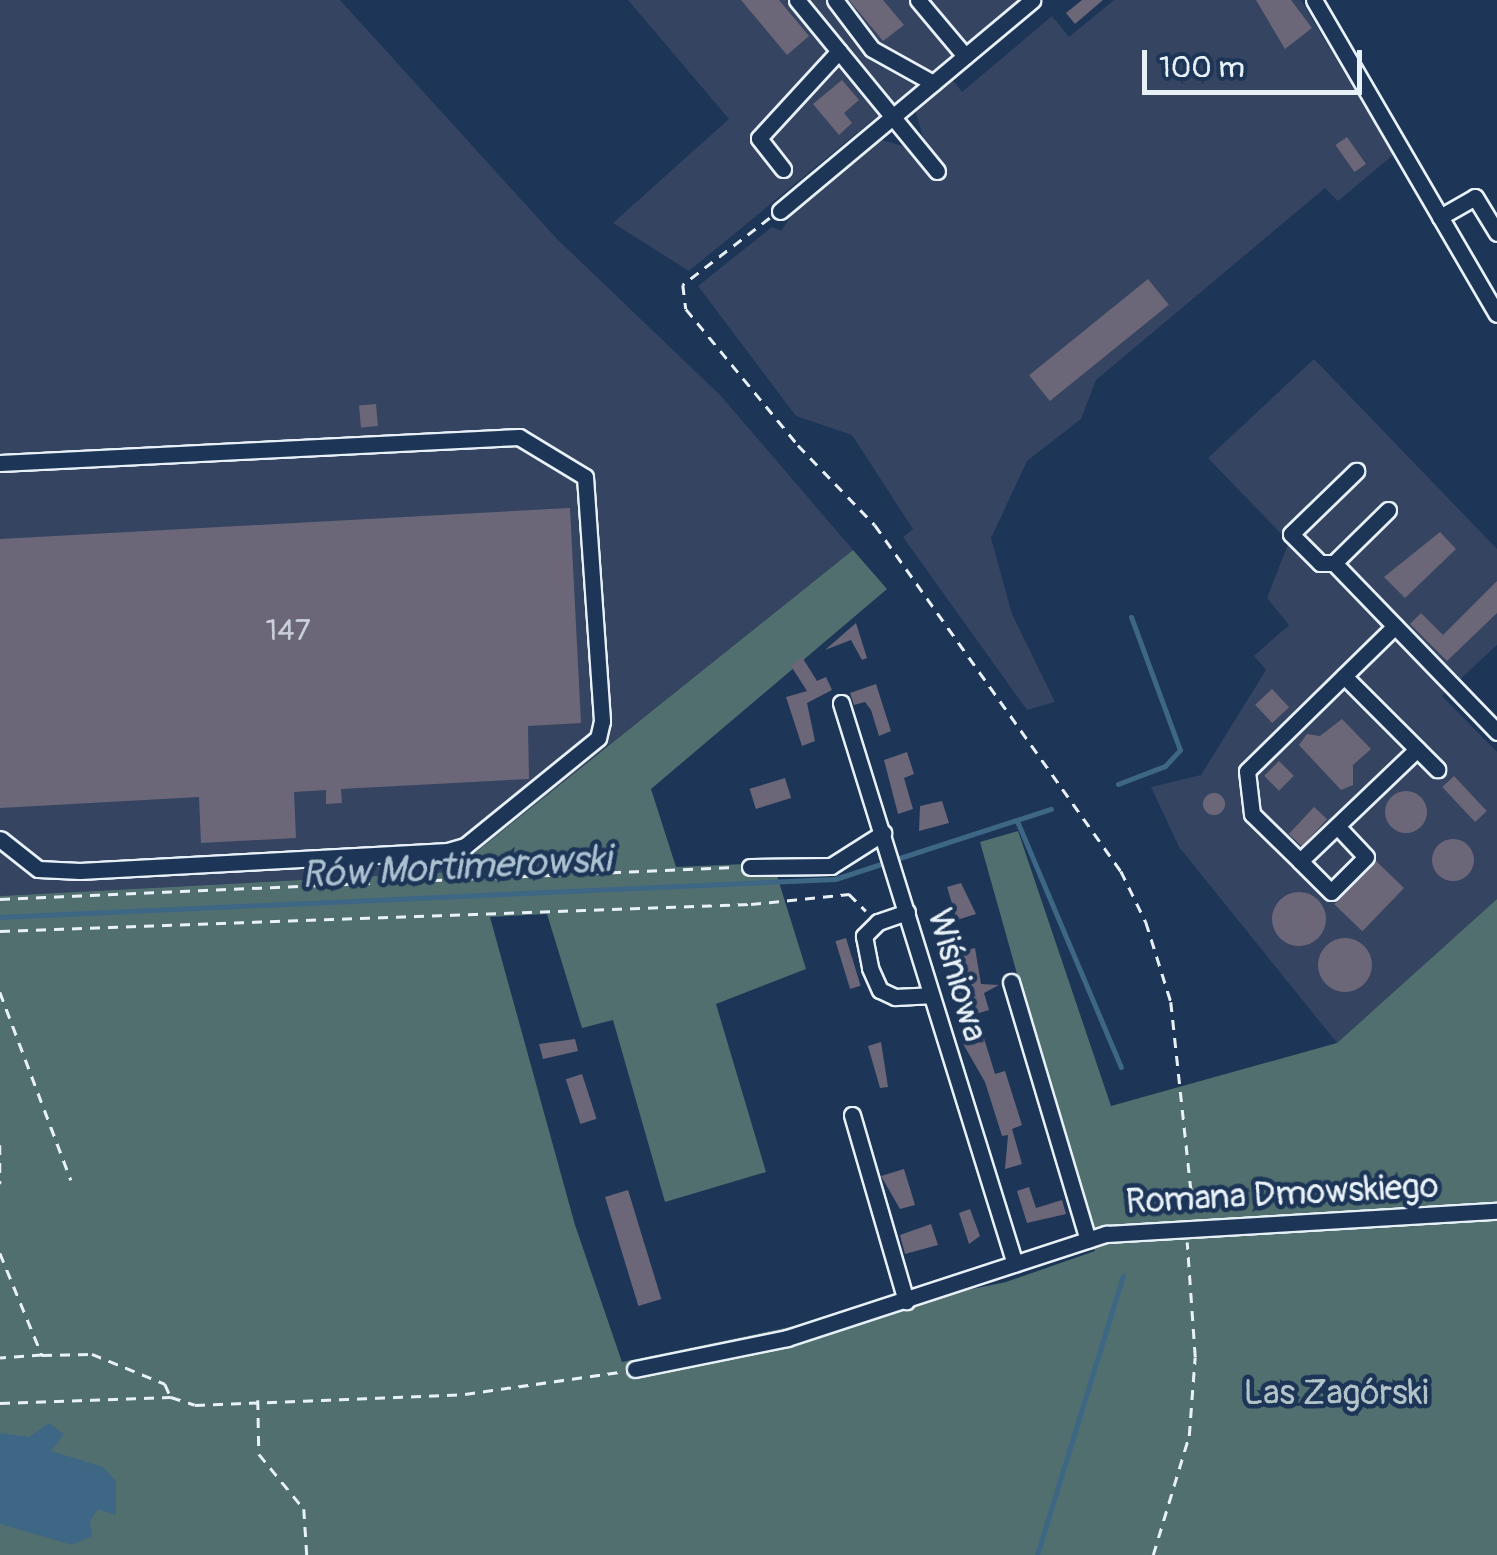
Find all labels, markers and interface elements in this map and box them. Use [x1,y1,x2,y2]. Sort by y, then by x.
scale bar [1147,30,1367,92]
text: 100 m [1159,49,1245,86]
house number: 147 [266,613,310,649]
water label: Rów Mortimerowski [300,837,612,899]
street label: Wiśniowa [918,904,996,1046]
street label: Romana Dmowskiego [1125,1165,1439,1223]
park label: Las Zagórski [1243,1372,1429,1414]

